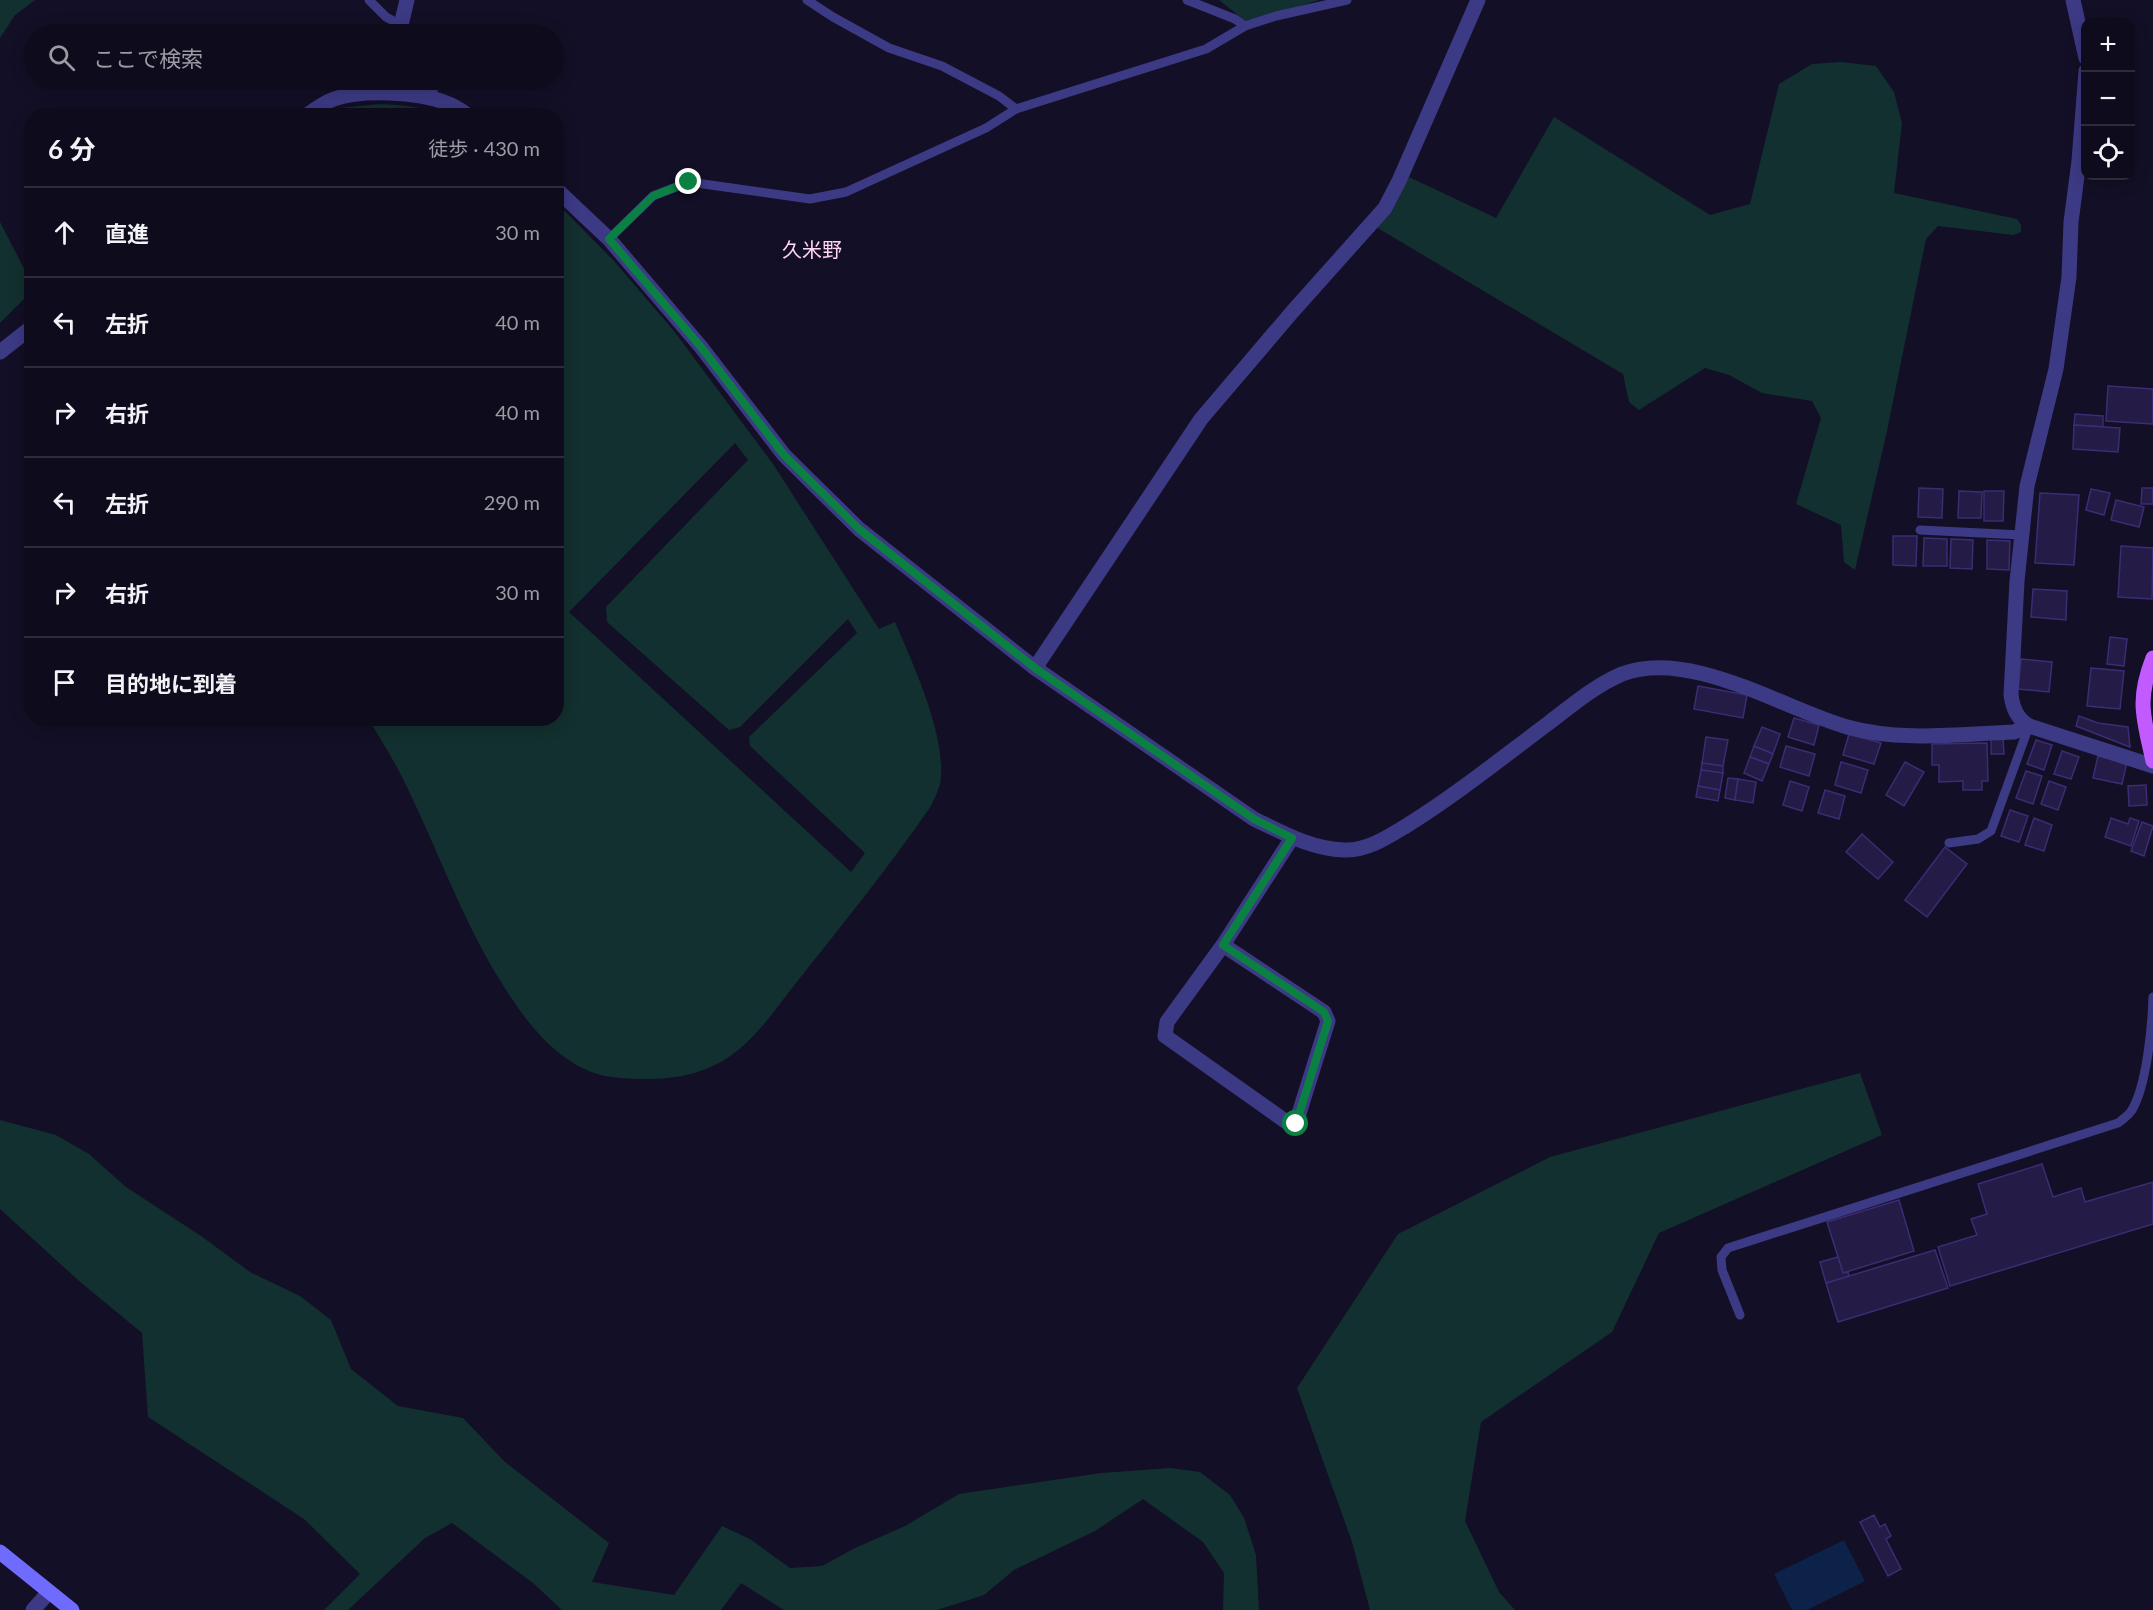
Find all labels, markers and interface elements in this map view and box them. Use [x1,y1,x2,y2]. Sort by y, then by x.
map controls [2081,18,2135,180]
button: + [2081,18,2135,72]
search box [24,24,564,90]
icon: search [45,41,78,74]
text: ここで検索 [93,45,203,72]
button: − [2081,72,2135,126]
button: locate [2081,126,2135,180]
text: 6 分 [48,133,95,165]
text: 徒歩 · 430 m [428,136,540,160]
route end [675,168,701,194]
icon: ahead [48,216,81,249]
text: 直進 [105,220,149,247]
text: 30 m [495,220,540,244]
district label: 久米野 [782,237,842,261]
icon: left [48,306,81,339]
text: 左折 [105,310,149,337]
text: 40 m [495,310,540,334]
icon: right [48,396,81,429]
text: 右折 [105,400,149,427]
text: 40 m [495,400,540,424]
icon: left [48,486,81,519]
text: 左折 [105,490,149,517]
text: 290 m [484,490,540,514]
icon: right [48,576,81,609]
text: 右折 [105,580,149,607]
text: 30 m [495,580,540,604]
icon: arrive [48,666,81,699]
text: 目的地に到着 [105,670,237,697]
route start [1282,1110,1308,1136]

